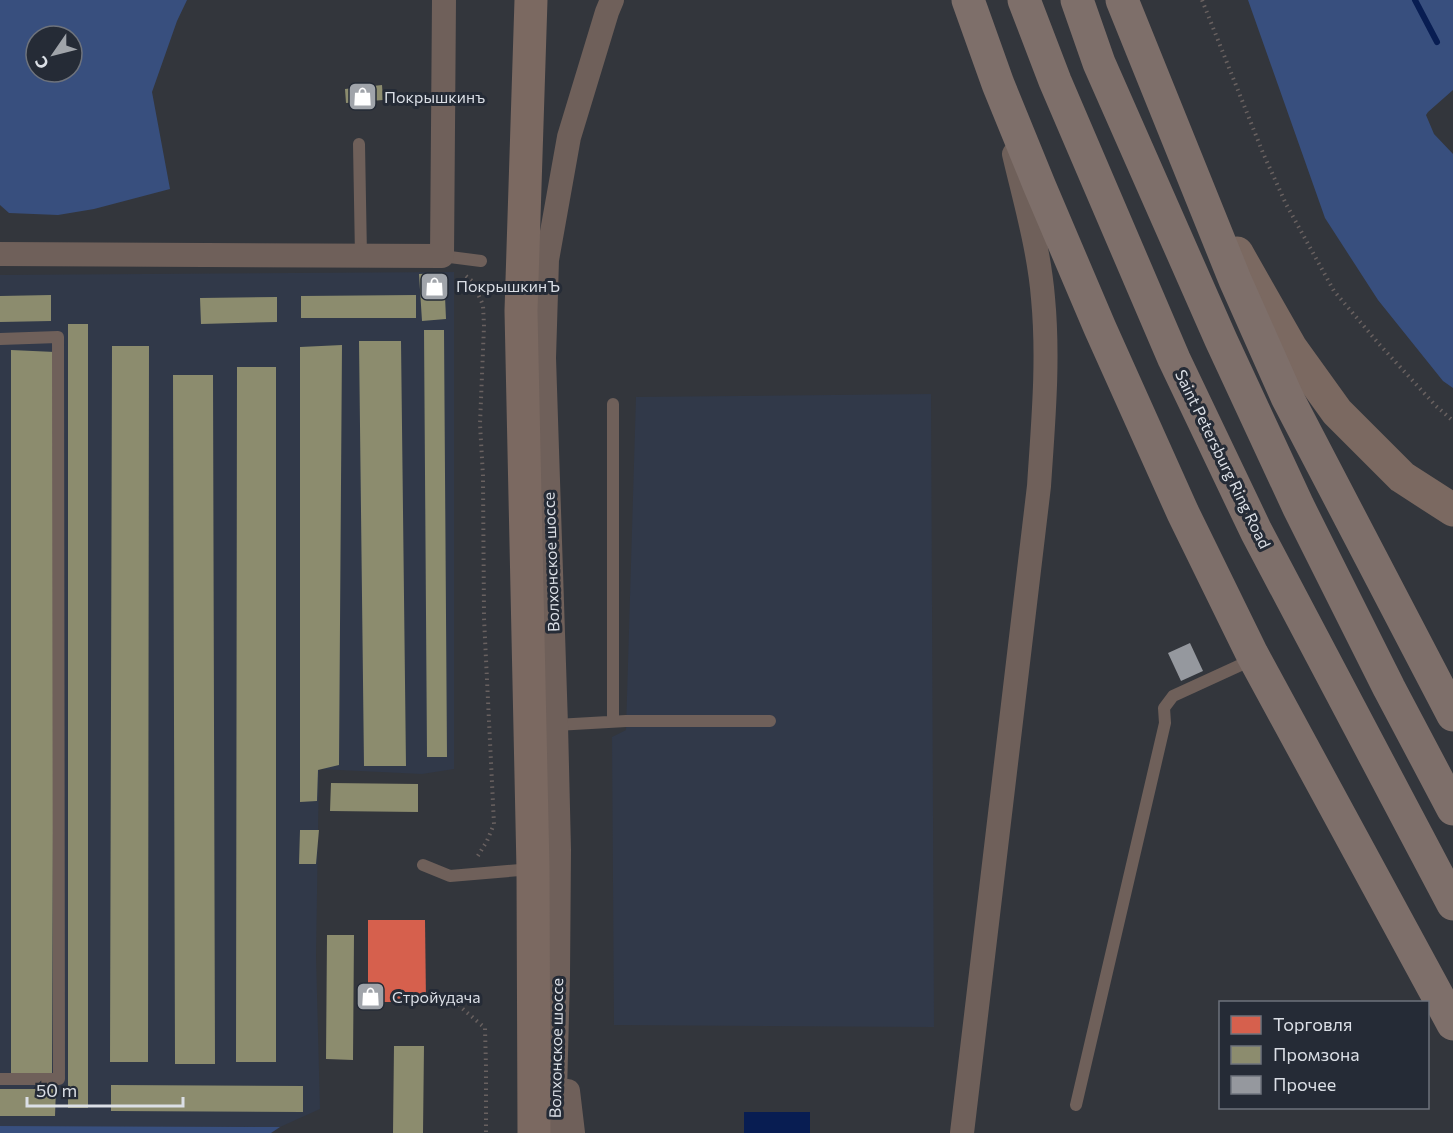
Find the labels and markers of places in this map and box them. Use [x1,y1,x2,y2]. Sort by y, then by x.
shop icon: Покрышкинъ [347,81,379,113]
place label: Покрышкинъ [384,87,485,106]
shop icon: ПокрышкинЪ [419,270,451,302]
place label: ПокрышкинЪ [456,276,560,295]
shop icon: Стройудача [355,981,387,1013]
place label: Стройудача [392,987,481,1006]

